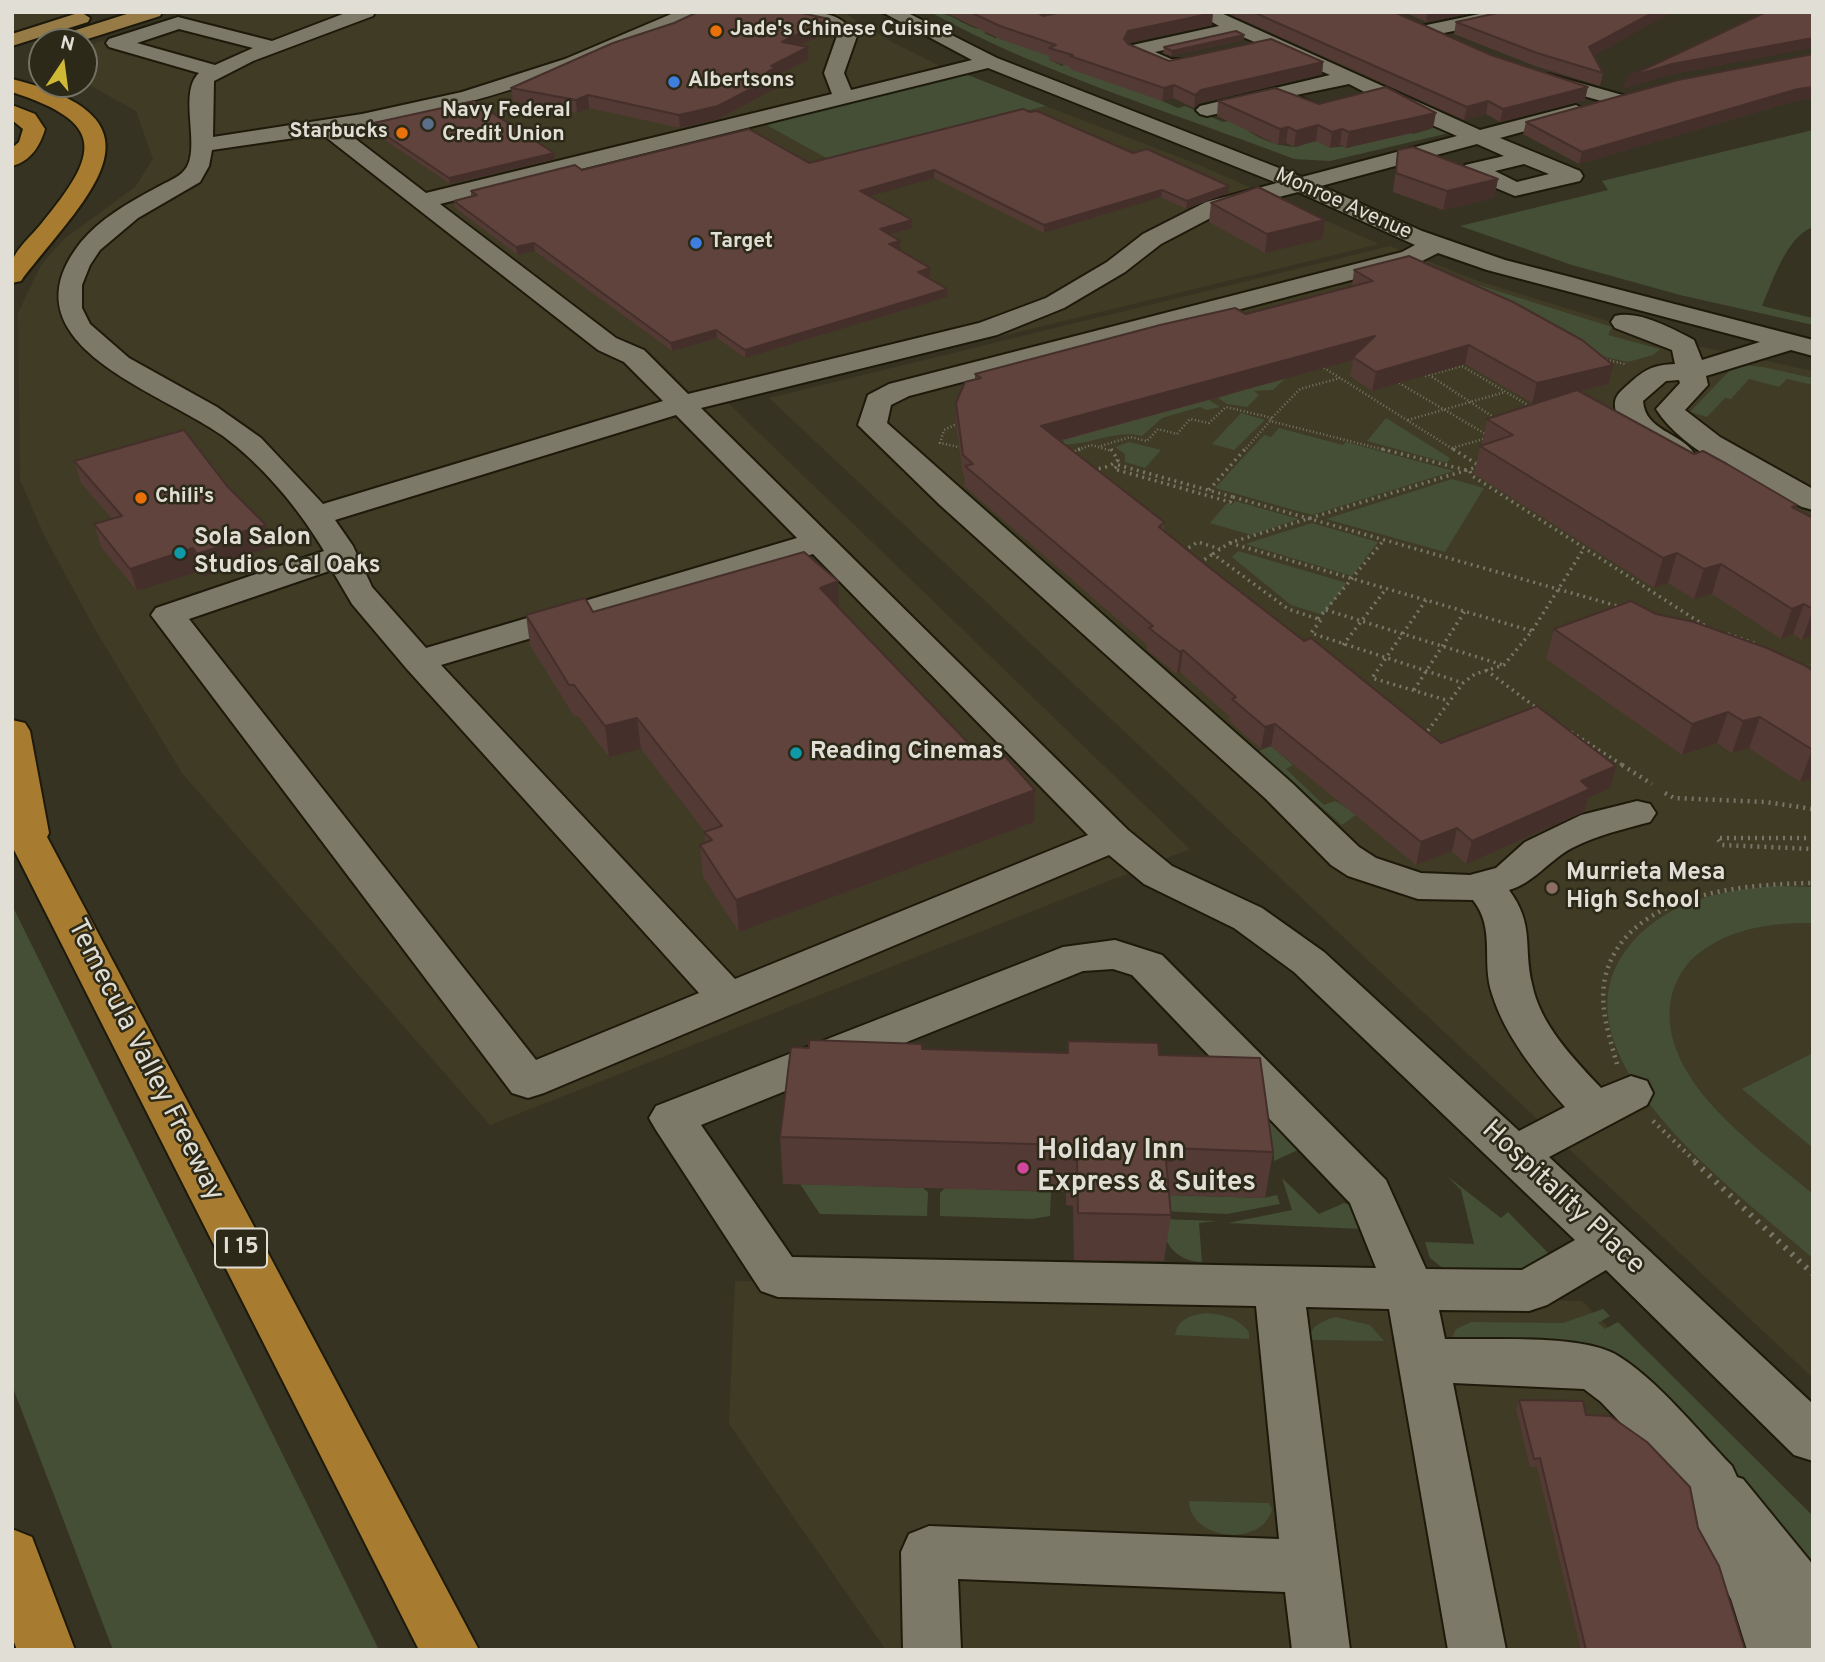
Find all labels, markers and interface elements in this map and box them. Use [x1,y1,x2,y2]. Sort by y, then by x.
place label: Jade's Chinese Cuisine [730,18,953,44]
marker: Jade's Chinese Cuisine [708,23,724,39]
north arrow [28,28,98,98]
text: N [58,31,77,58]
place label: Albertsons [688,69,795,95]
marker: Albertsons [666,74,682,90]
place label: Navy Federal Credit Union [442,99,571,149]
marker: Navy Federal Credit Union [420,116,436,132]
place label: Starbucks [289,120,388,146]
marker: Starbucks [394,125,410,141]
street label: Monroe Avenue [1271,164,1415,246]
place label: Target [710,230,773,256]
marker: Target [688,235,704,251]
place label: Chili's [155,485,214,511]
marker: Chili's [133,490,149,506]
place label: Sola Salon Studios Cal Oaks [194,525,381,581]
marker: Sola Salon Studios Cal Oaks [172,545,188,561]
place label: Reading Cinemas [810,739,1003,767]
marker: Reading Cinemas [788,745,804,761]
place label: Murrieta Mesa High School [1566,860,1725,916]
marker: Murrieta Mesa High School [1544,880,1560,896]
street label: Temecula Valley Freeway [58,914,230,1208]
street label: Hospitality Place [1473,1115,1651,1283]
place label: Holiday Inn Express & Suites [1037,1135,1256,1201]
marker: Holiday Inn Express & Suites [1015,1160,1031,1176]
road number: I 15 [215,1228,267,1268]

